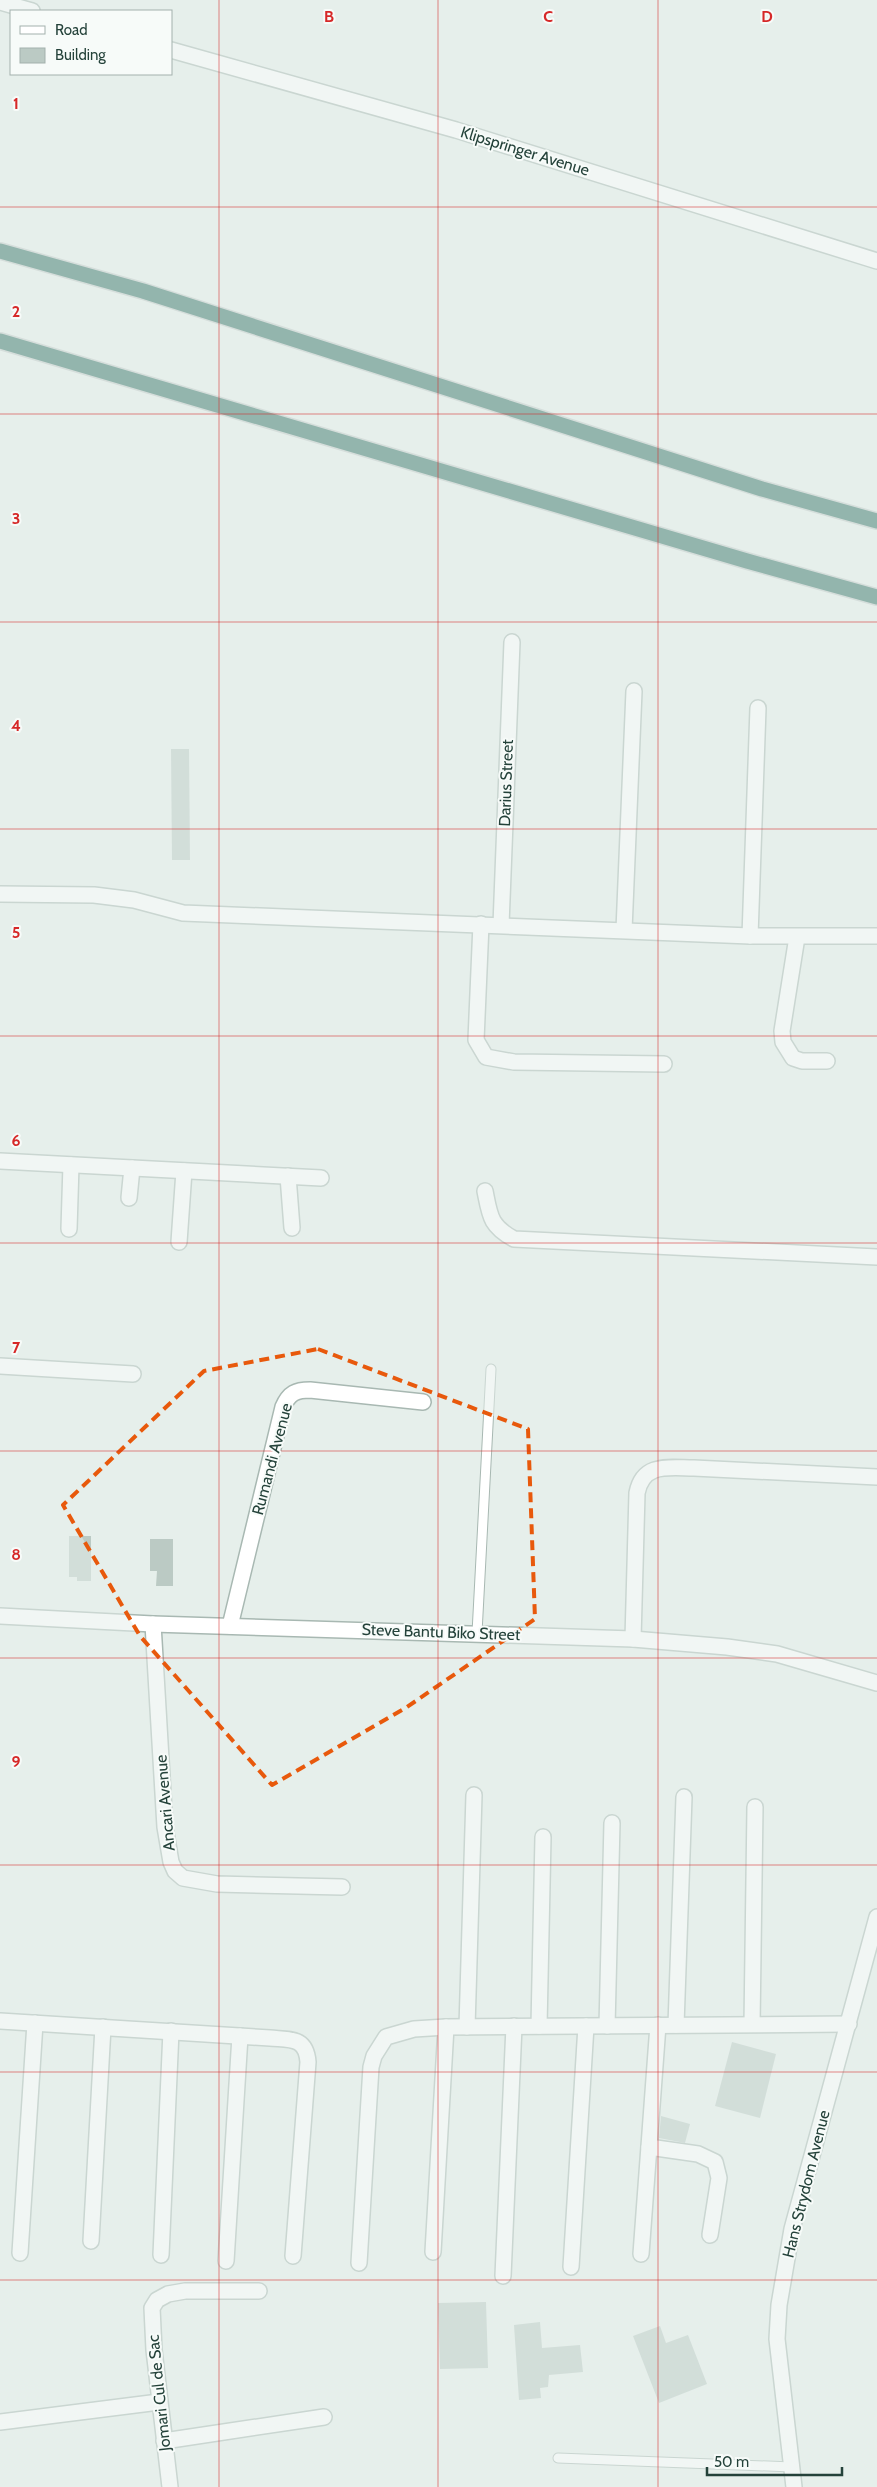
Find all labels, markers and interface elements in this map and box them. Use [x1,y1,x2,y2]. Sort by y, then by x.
text: B [324,7,334,26]
text: C [543,7,553,26]
text: D [761,7,773,26]
legend [10,10,172,75]
text: Road [55,21,88,39]
text: Building [55,46,106,64]
text: 1 [13,94,19,113]
street label: Klipspringer Avenue [458,122,592,180]
text: 2 [12,302,20,321]
text: 3 [12,509,20,528]
text: 4 [11,716,21,735]
street label: Darius Street [495,738,517,827]
text: 5 [12,923,20,942]
text: 6 [12,1131,21,1150]
text: 7 [12,1338,21,1357]
street label: Rumandi Avenue [248,1401,296,1517]
text: 8 [11,1545,21,1564]
street label: Steve Bantu Biko Street [361,1620,521,1644]
text: 9 [12,1752,21,1771]
street label: Ancari Avenue [151,1754,179,1852]
street label: Hans Strydom Avenue [778,2108,834,2260]
street label: Jomari Cul de Sac [143,2334,175,2453]
scale bar [707,2444,842,2476]
text: 50 m [714,2453,749,2471]

